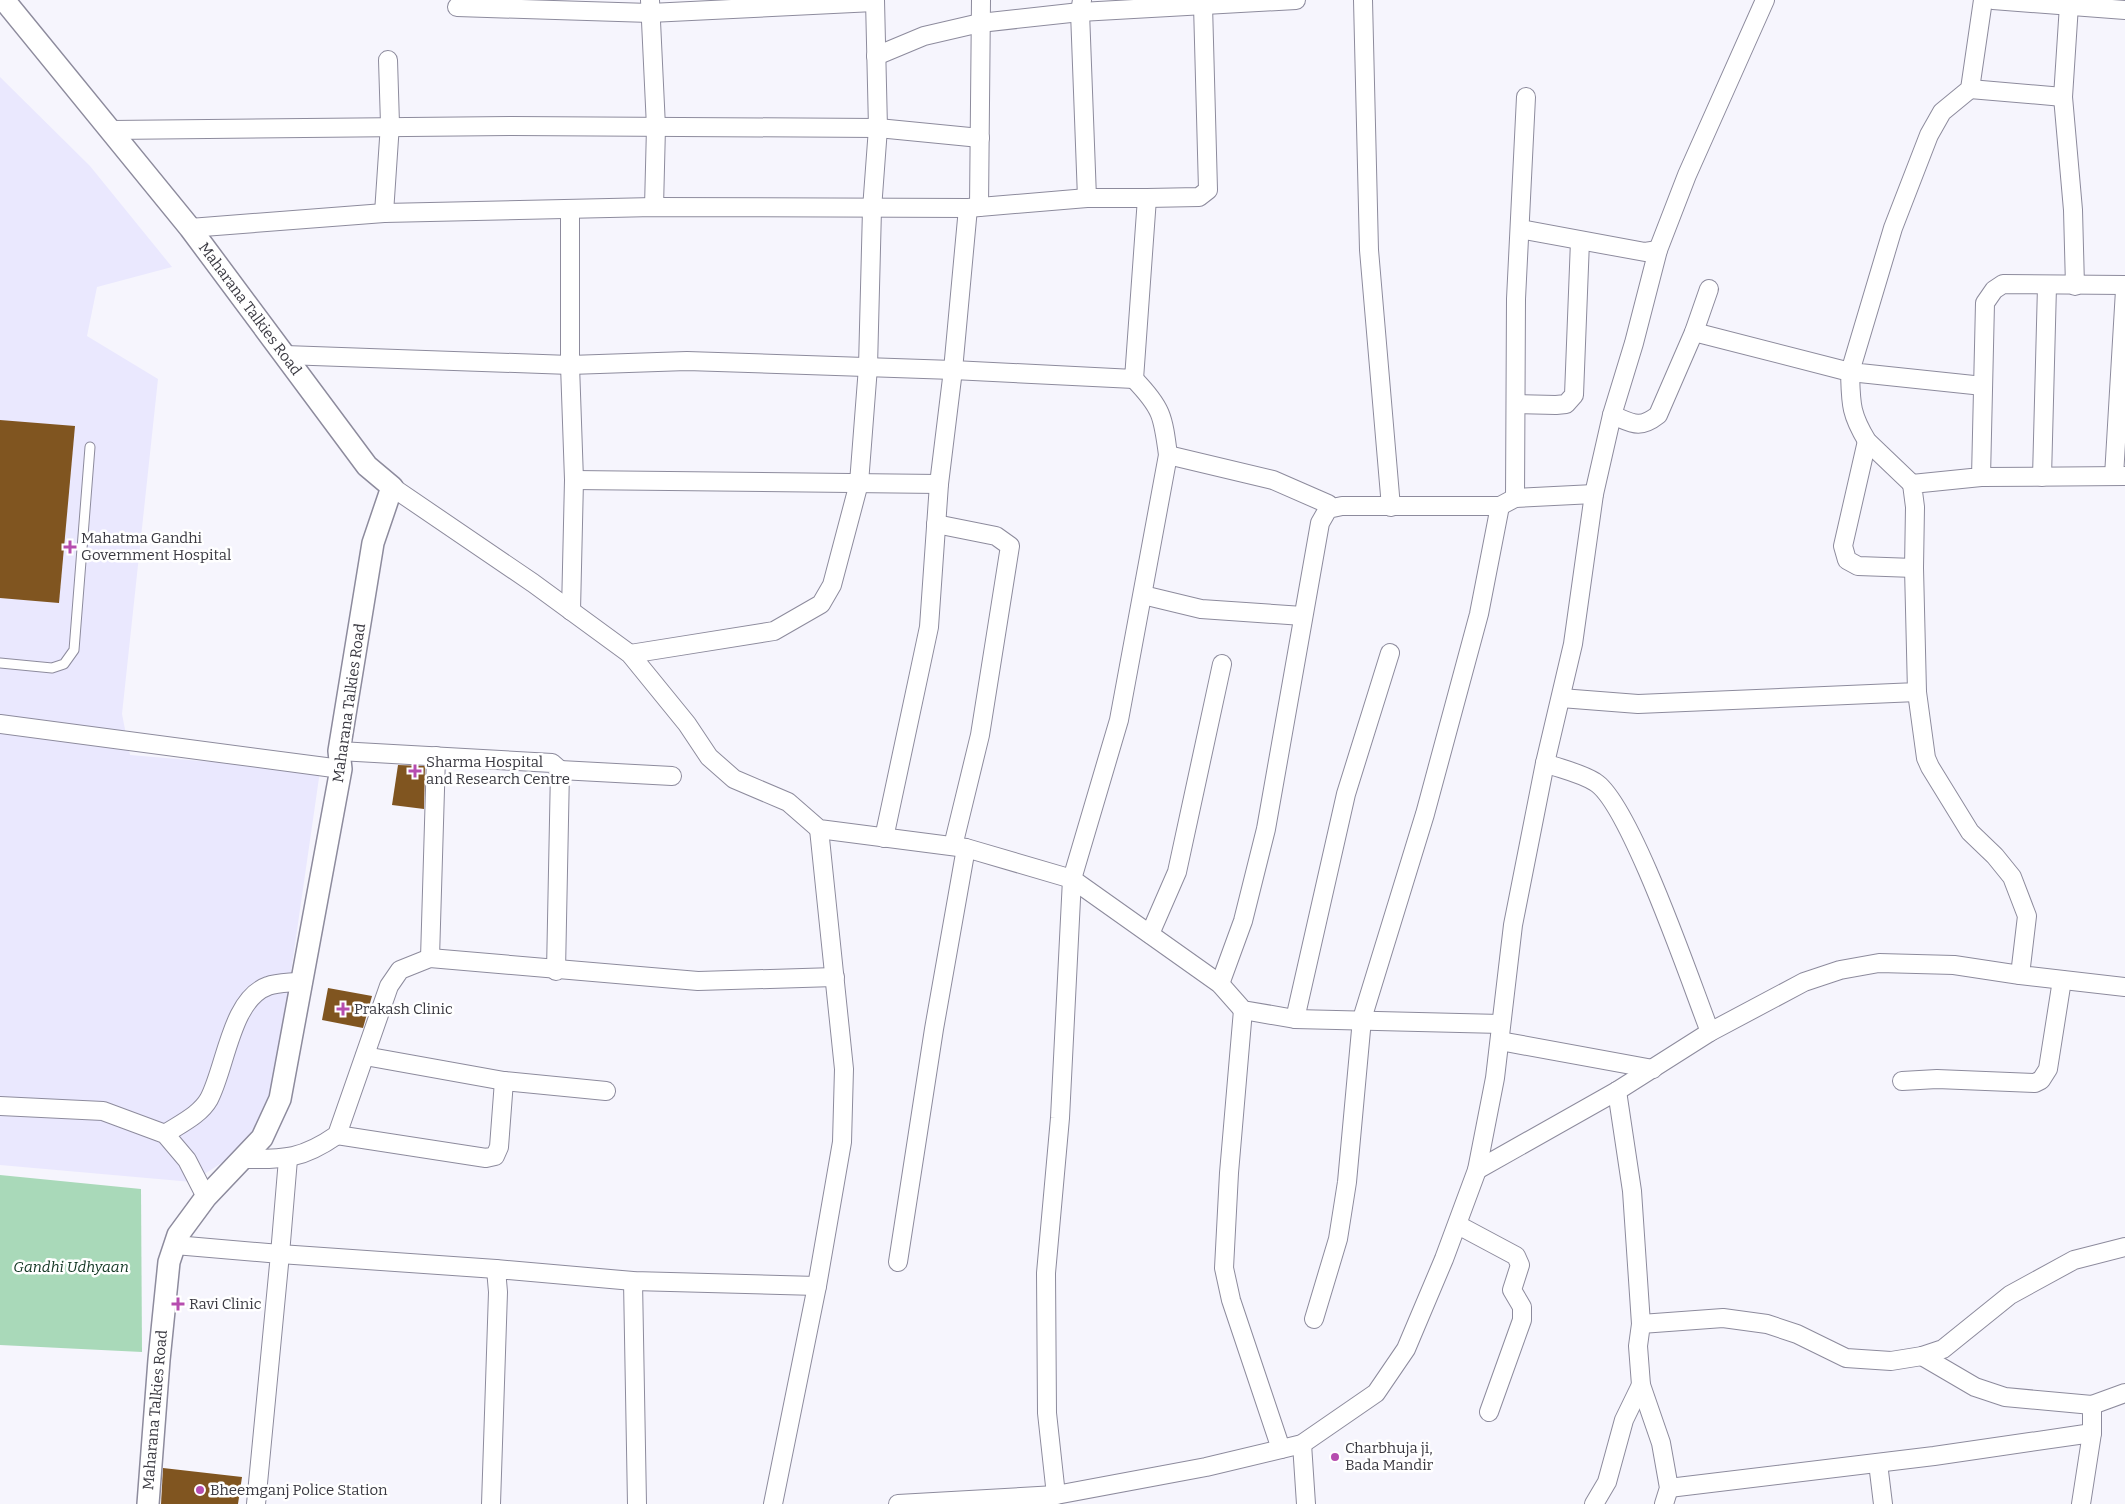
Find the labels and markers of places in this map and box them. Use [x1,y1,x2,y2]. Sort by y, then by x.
place label: Mahatma Gandhi Government Hospital [81,529,231,564]
marker: Mahatma Gandhi Government Hospital [63,540,77,554]
place label: Sharma Hospital and Research Centre [426,753,570,788]
marker: Sharma Hospital and Research Centre [408,764,422,778]
place label: Prakash Clinic [354,1000,453,1018]
marker: Prakash Clinic [336,1002,350,1016]
place label: Ravi Clinic [189,1295,262,1313]
marker: Ravi Clinic [171,1297,185,1311]
place label: Charbhuja ji, Bada Mandir [1345,1439,1434,1474]
marker: Charbhuja ji, Bada Mandir [1329,1451,1341,1463]
place label: Bheemganj Police Station [210,1481,388,1499]
marker: Bheemganj Police Station [194,1484,206,1496]

